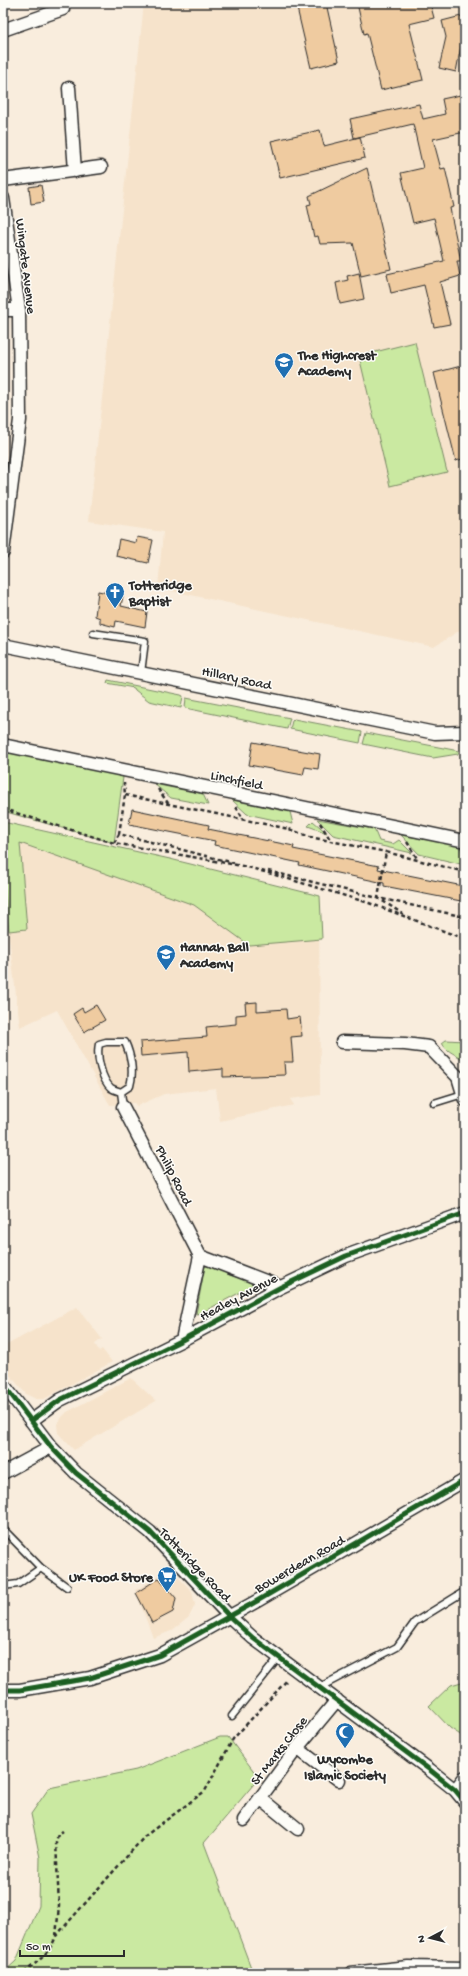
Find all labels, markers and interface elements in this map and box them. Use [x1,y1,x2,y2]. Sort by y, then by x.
street label: Wingate Avenue [10,218,39,316]
place label: The Highcrest Academy [297,348,377,381]
school or university icon: The Highcrest Academy [273,351,295,379]
place label: Totteridge Baptist [128,578,192,611]
church icon: Totteridge Baptist [104,581,126,609]
street label: Hillary Road [200,664,275,695]
street label: Linchfield [209,768,266,796]
place label: Hannah Ball Academy [179,940,249,973]
school or university icon: Hannah Ball Academy [155,943,177,971]
street label: Philip Road [150,1142,196,1211]
street label: Healey Avenue [197,1270,282,1326]
street label: Totteridge Road [154,1524,235,1608]
street label: Bowerdean Road [251,1532,350,1598]
supermarket icon: UK Food Store [156,1565,178,1593]
place label: UK Food Store [69,1570,154,1587]
street label: St Marks Close [248,1713,313,1789]
mosque icon: Wycombe Islamic Society [334,1721,356,1749]
place label: Wycombe Islamic Society [304,1752,386,1785]
north arrow [410,1918,450,1958]
scale bar [20,1932,124,1958]
text: N [416,1935,428,1943]
text: 50 m [26,1941,51,1955]

